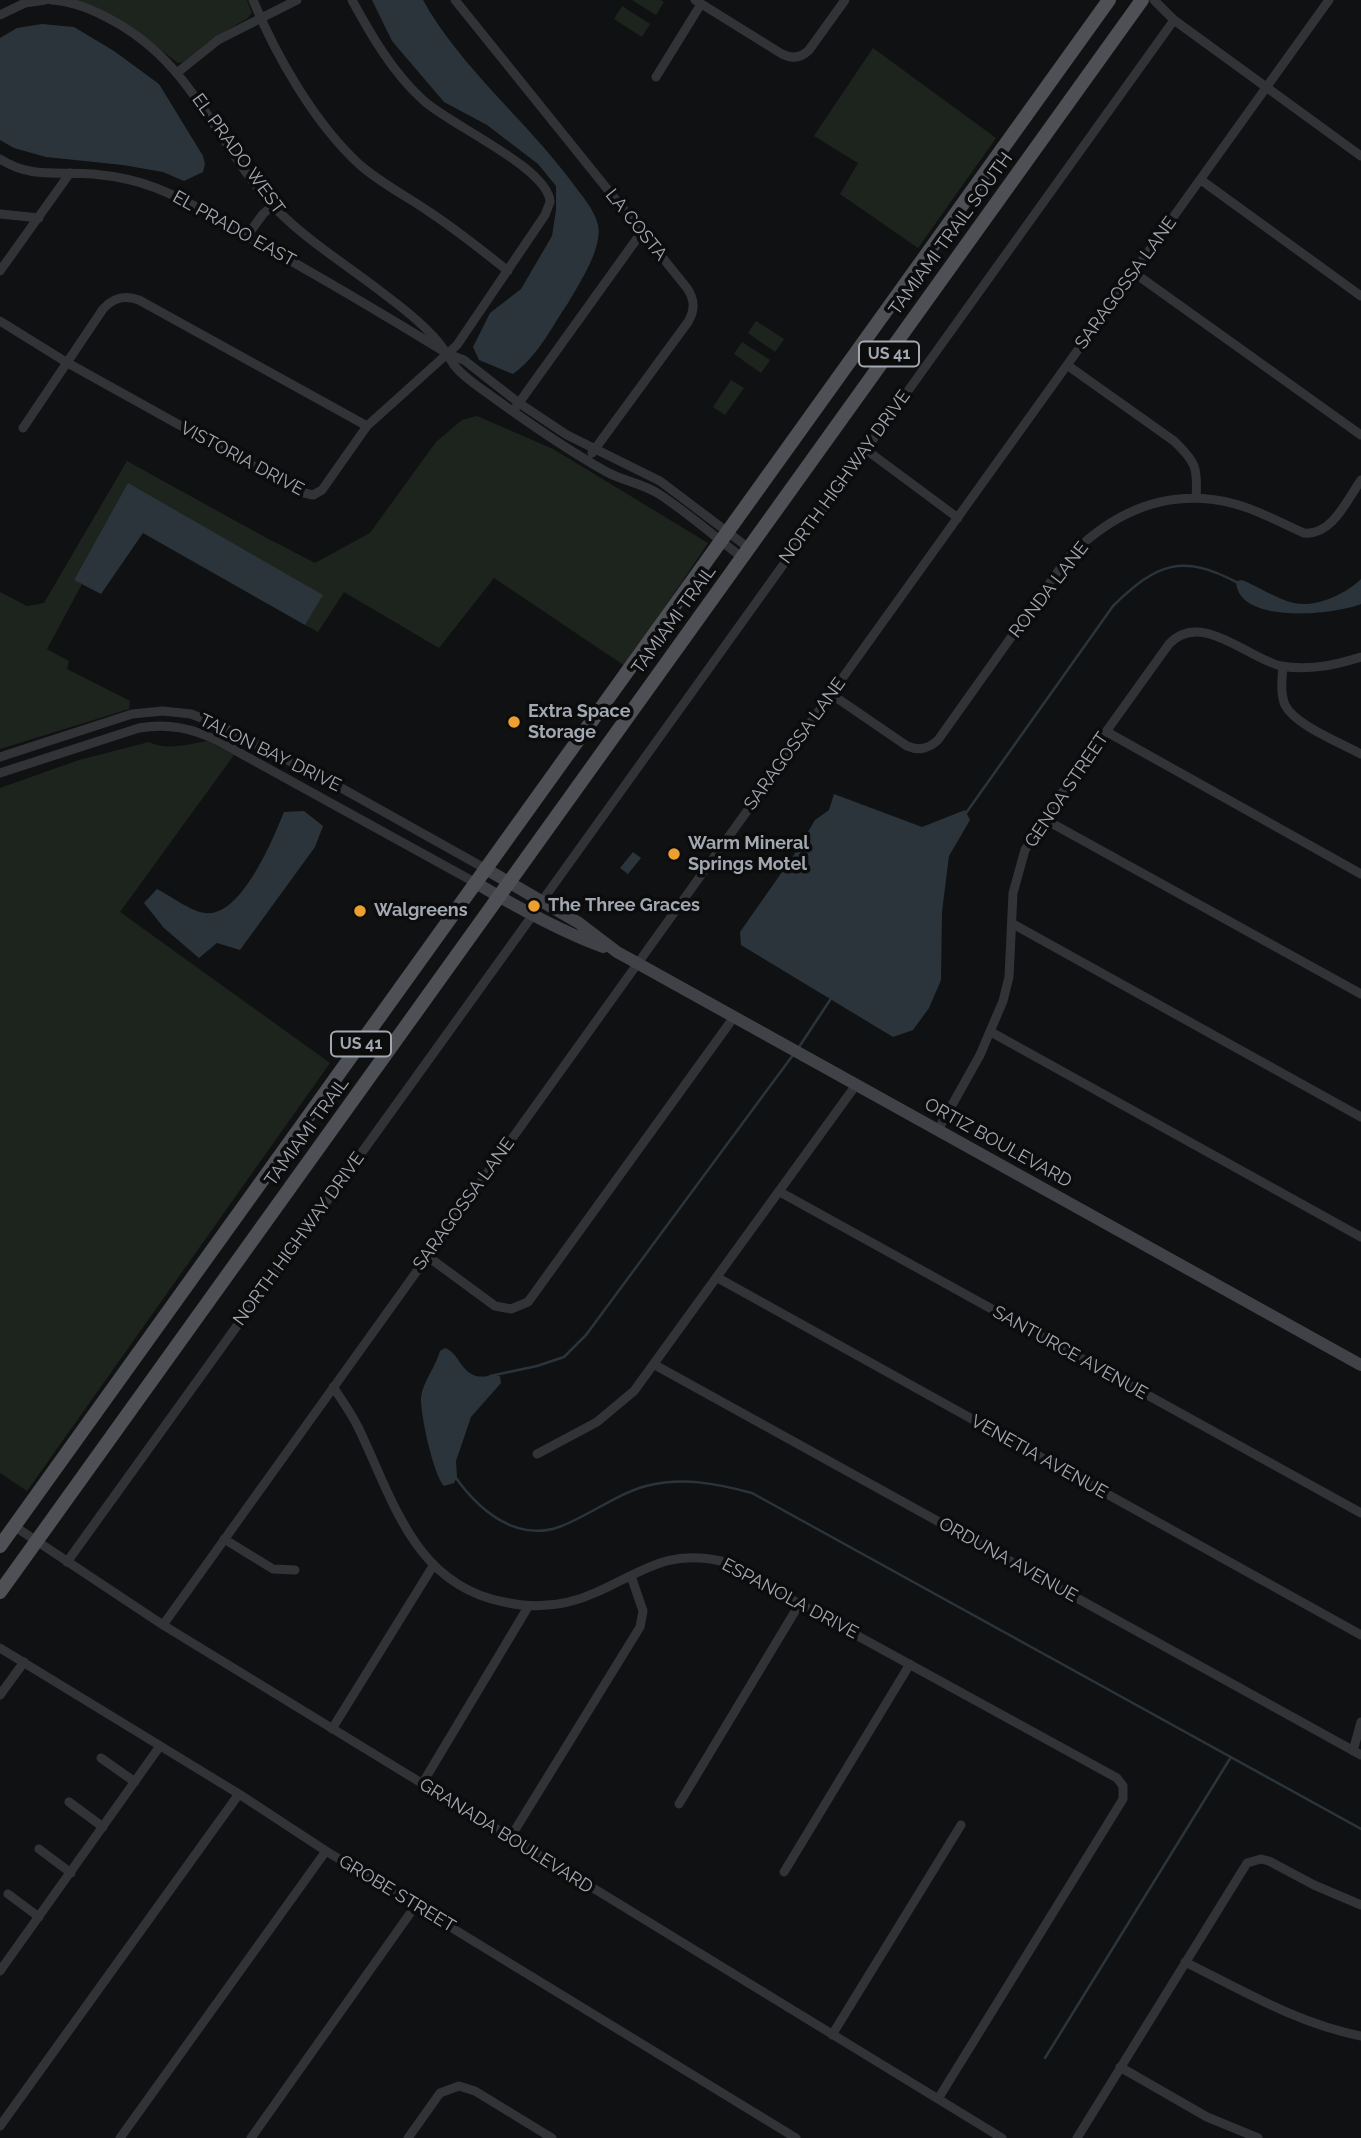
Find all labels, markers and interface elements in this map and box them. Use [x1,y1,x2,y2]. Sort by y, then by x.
street label: EL PRADO WEST [187,90,289,218]
street label: TAMIAMI TRAIL SOUTH [885,148,1017,320]
street label: LA COSTA [601,185,671,265]
street label: EL PRADO EAST [169,186,299,272]
street label: SARAGOSSA LANE [1071,213,1181,353]
road number: US 41 [859,342,919,366]
street label: NORTH HIGHWAY DRIVE [775,386,915,568]
street label: VISTORIA DRIVE [176,417,308,501]
street label: RONDA LANE [1005,538,1093,642]
street label: TAMIAMI TRAIL [627,561,721,679]
street label: SARAGOSSA LANE [740,674,850,814]
place label: Extra Space Storage [528,701,630,744]
street label: TALON BAY DRIVE [196,709,344,797]
marker: Extra Space Storage [506,714,522,730]
street label: GENOA STREET [1021,728,1113,852]
place label: Warm Mineral Springs Motel [688,833,809,876]
marker: Warm Mineral Springs Motel [666,846,682,862]
place label: The Three Graces [548,895,700,917]
marker: The Three Graces [526,898,542,914]
place label: Walgreens [374,900,468,922]
marker: Walgreens [352,903,368,919]
road number: US 41 [331,1032,391,1056]
street label: TAMIAMI TRAIL [260,1073,354,1191]
street label: ORTIZ BOULEVARD [921,1094,1075,1192]
street label: SARAGOSSA LANE [409,1134,519,1274]
street label: NORTH HIGHWAY DRIVE [229,1148,369,1330]
street label: SANTURCE AVENUE [989,1301,1151,1405]
street label: VENETIA AVENUE [967,1410,1111,1504]
street label: ORDUNA AVENUE [935,1513,1081,1607]
street label: ESPANOLA DRIVE [718,1554,862,1644]
street label: GRANADA BOULEVARD [415,1774,597,1898]
street label: GROBE STREET [335,1851,459,1937]

